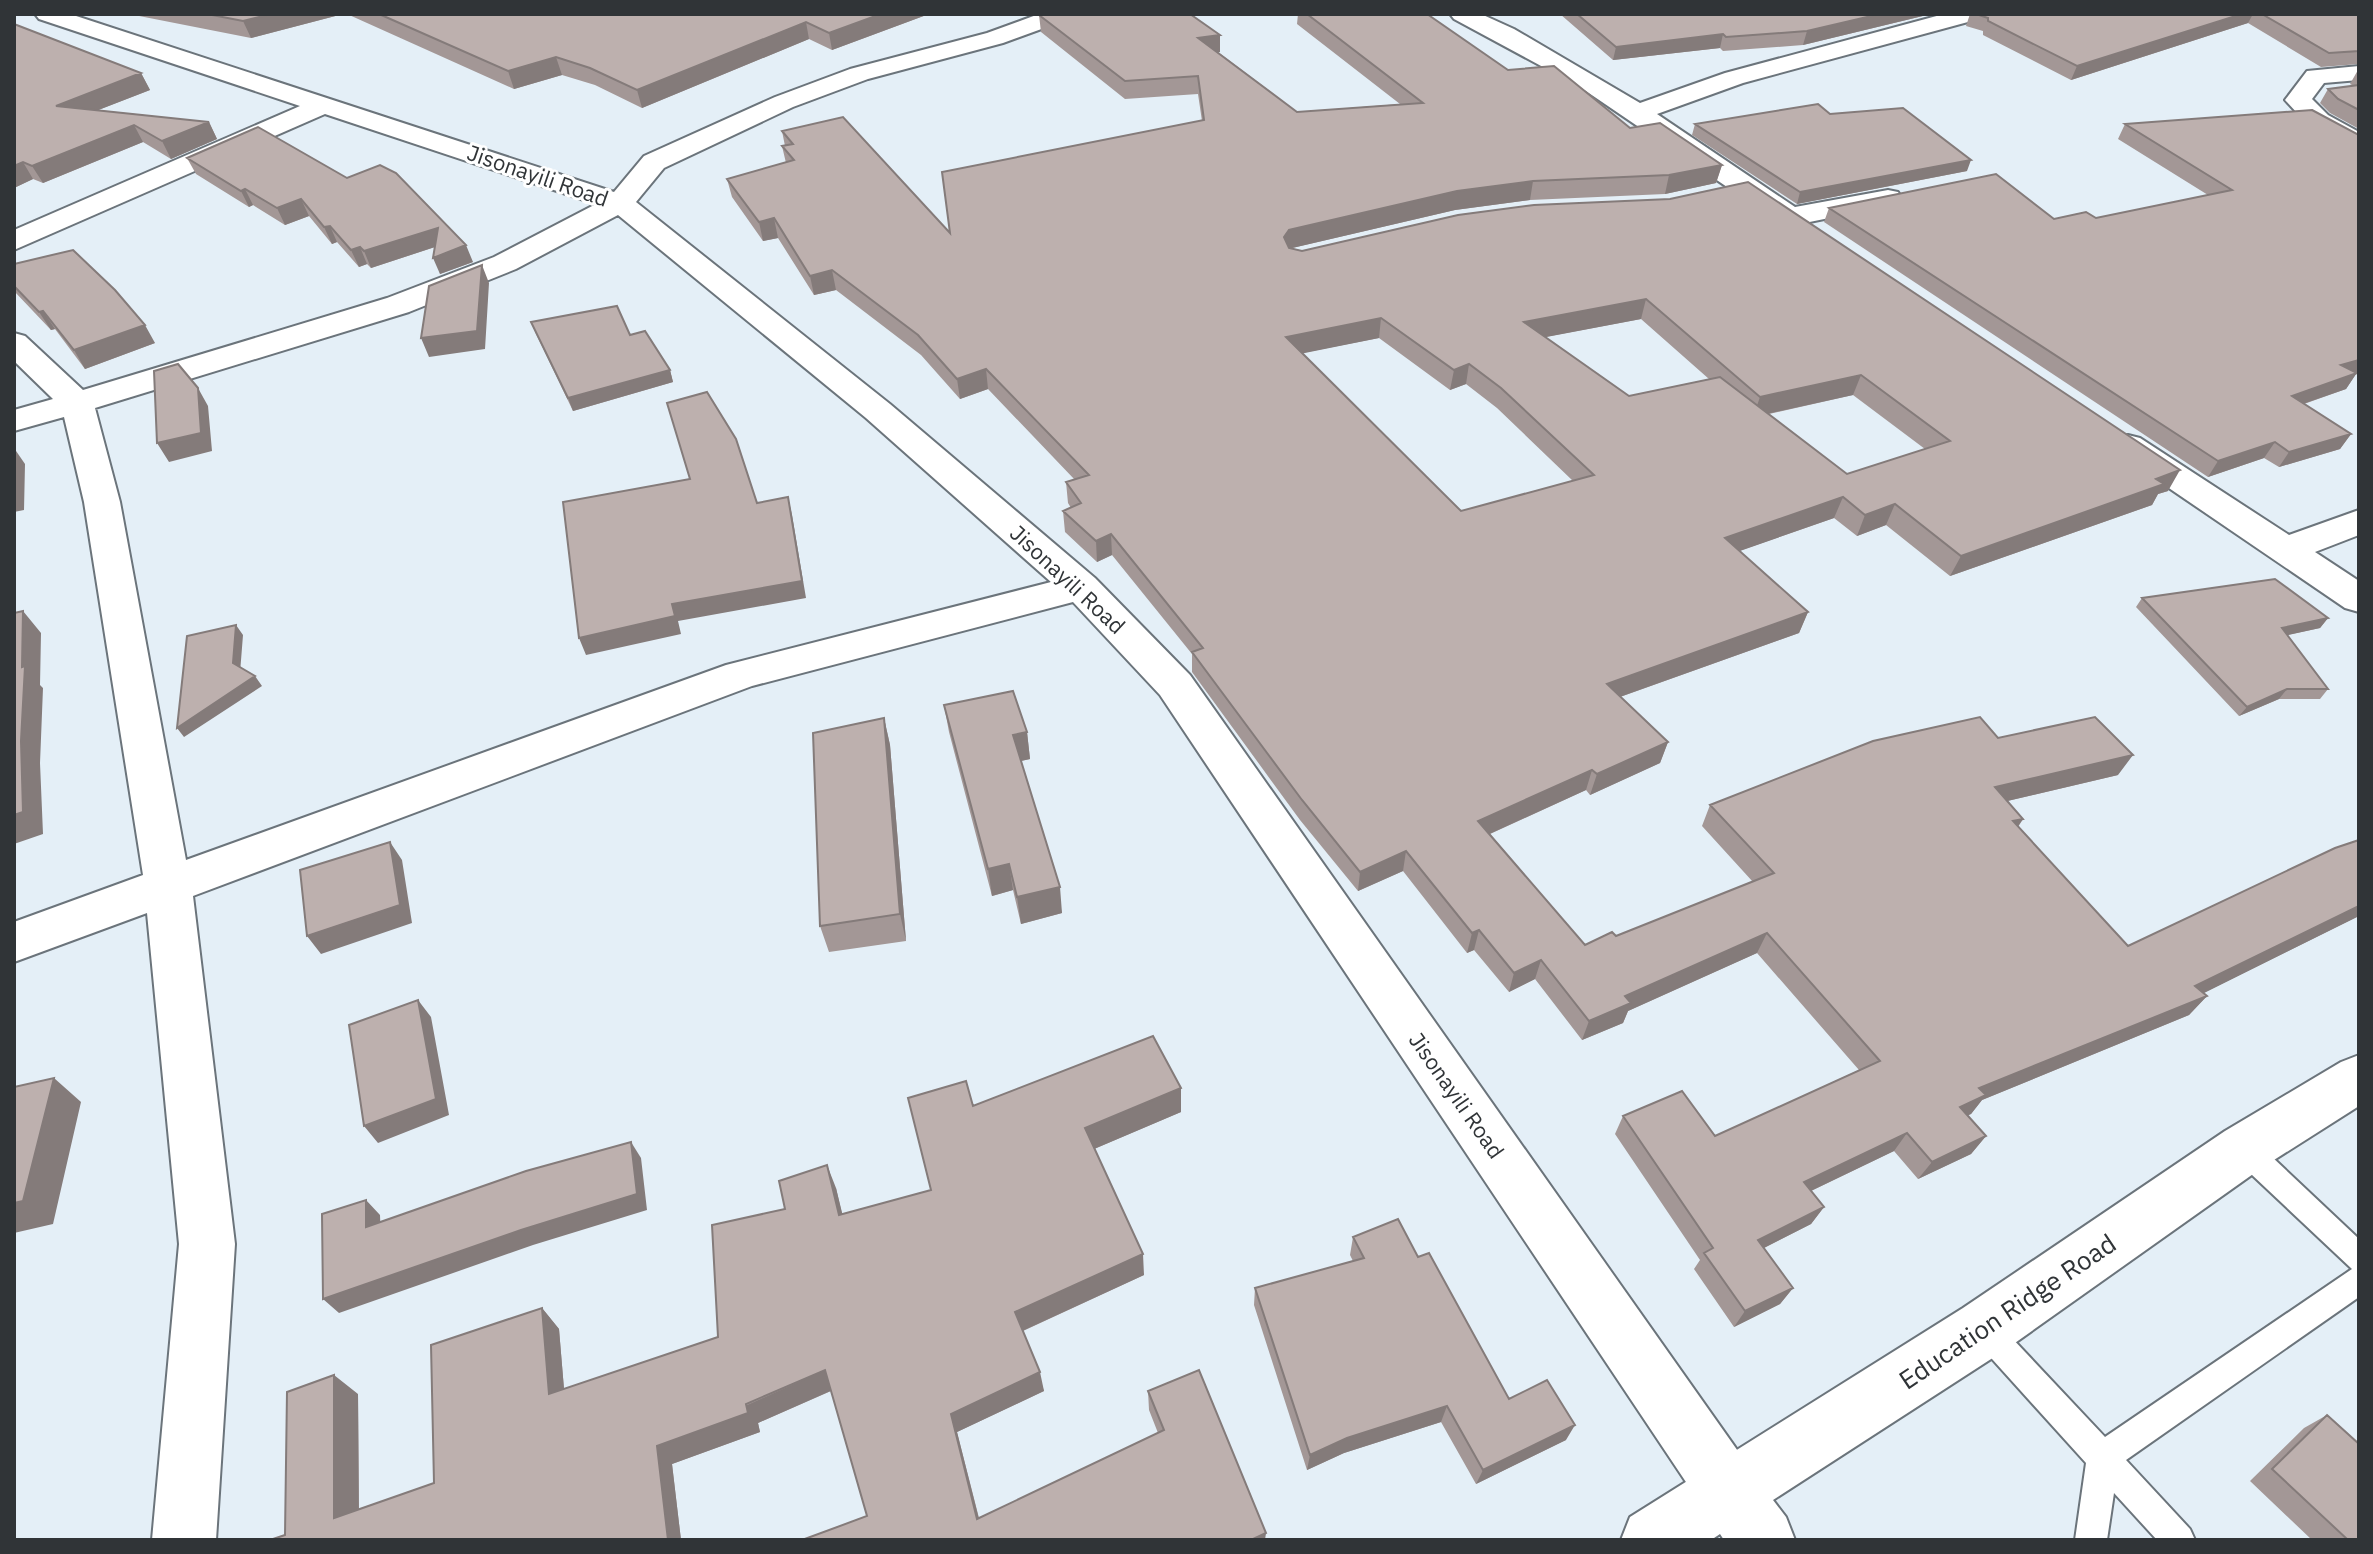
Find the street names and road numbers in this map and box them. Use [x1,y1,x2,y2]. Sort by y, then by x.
street label: Jisonayili Road [463,137,613,213]
street label: Jisonayili Road [1004,518,1132,640]
street label: Jisonayili Road [1403,1026,1511,1164]
street label: Education Ridge Road [1892,1226,2122,1396]

